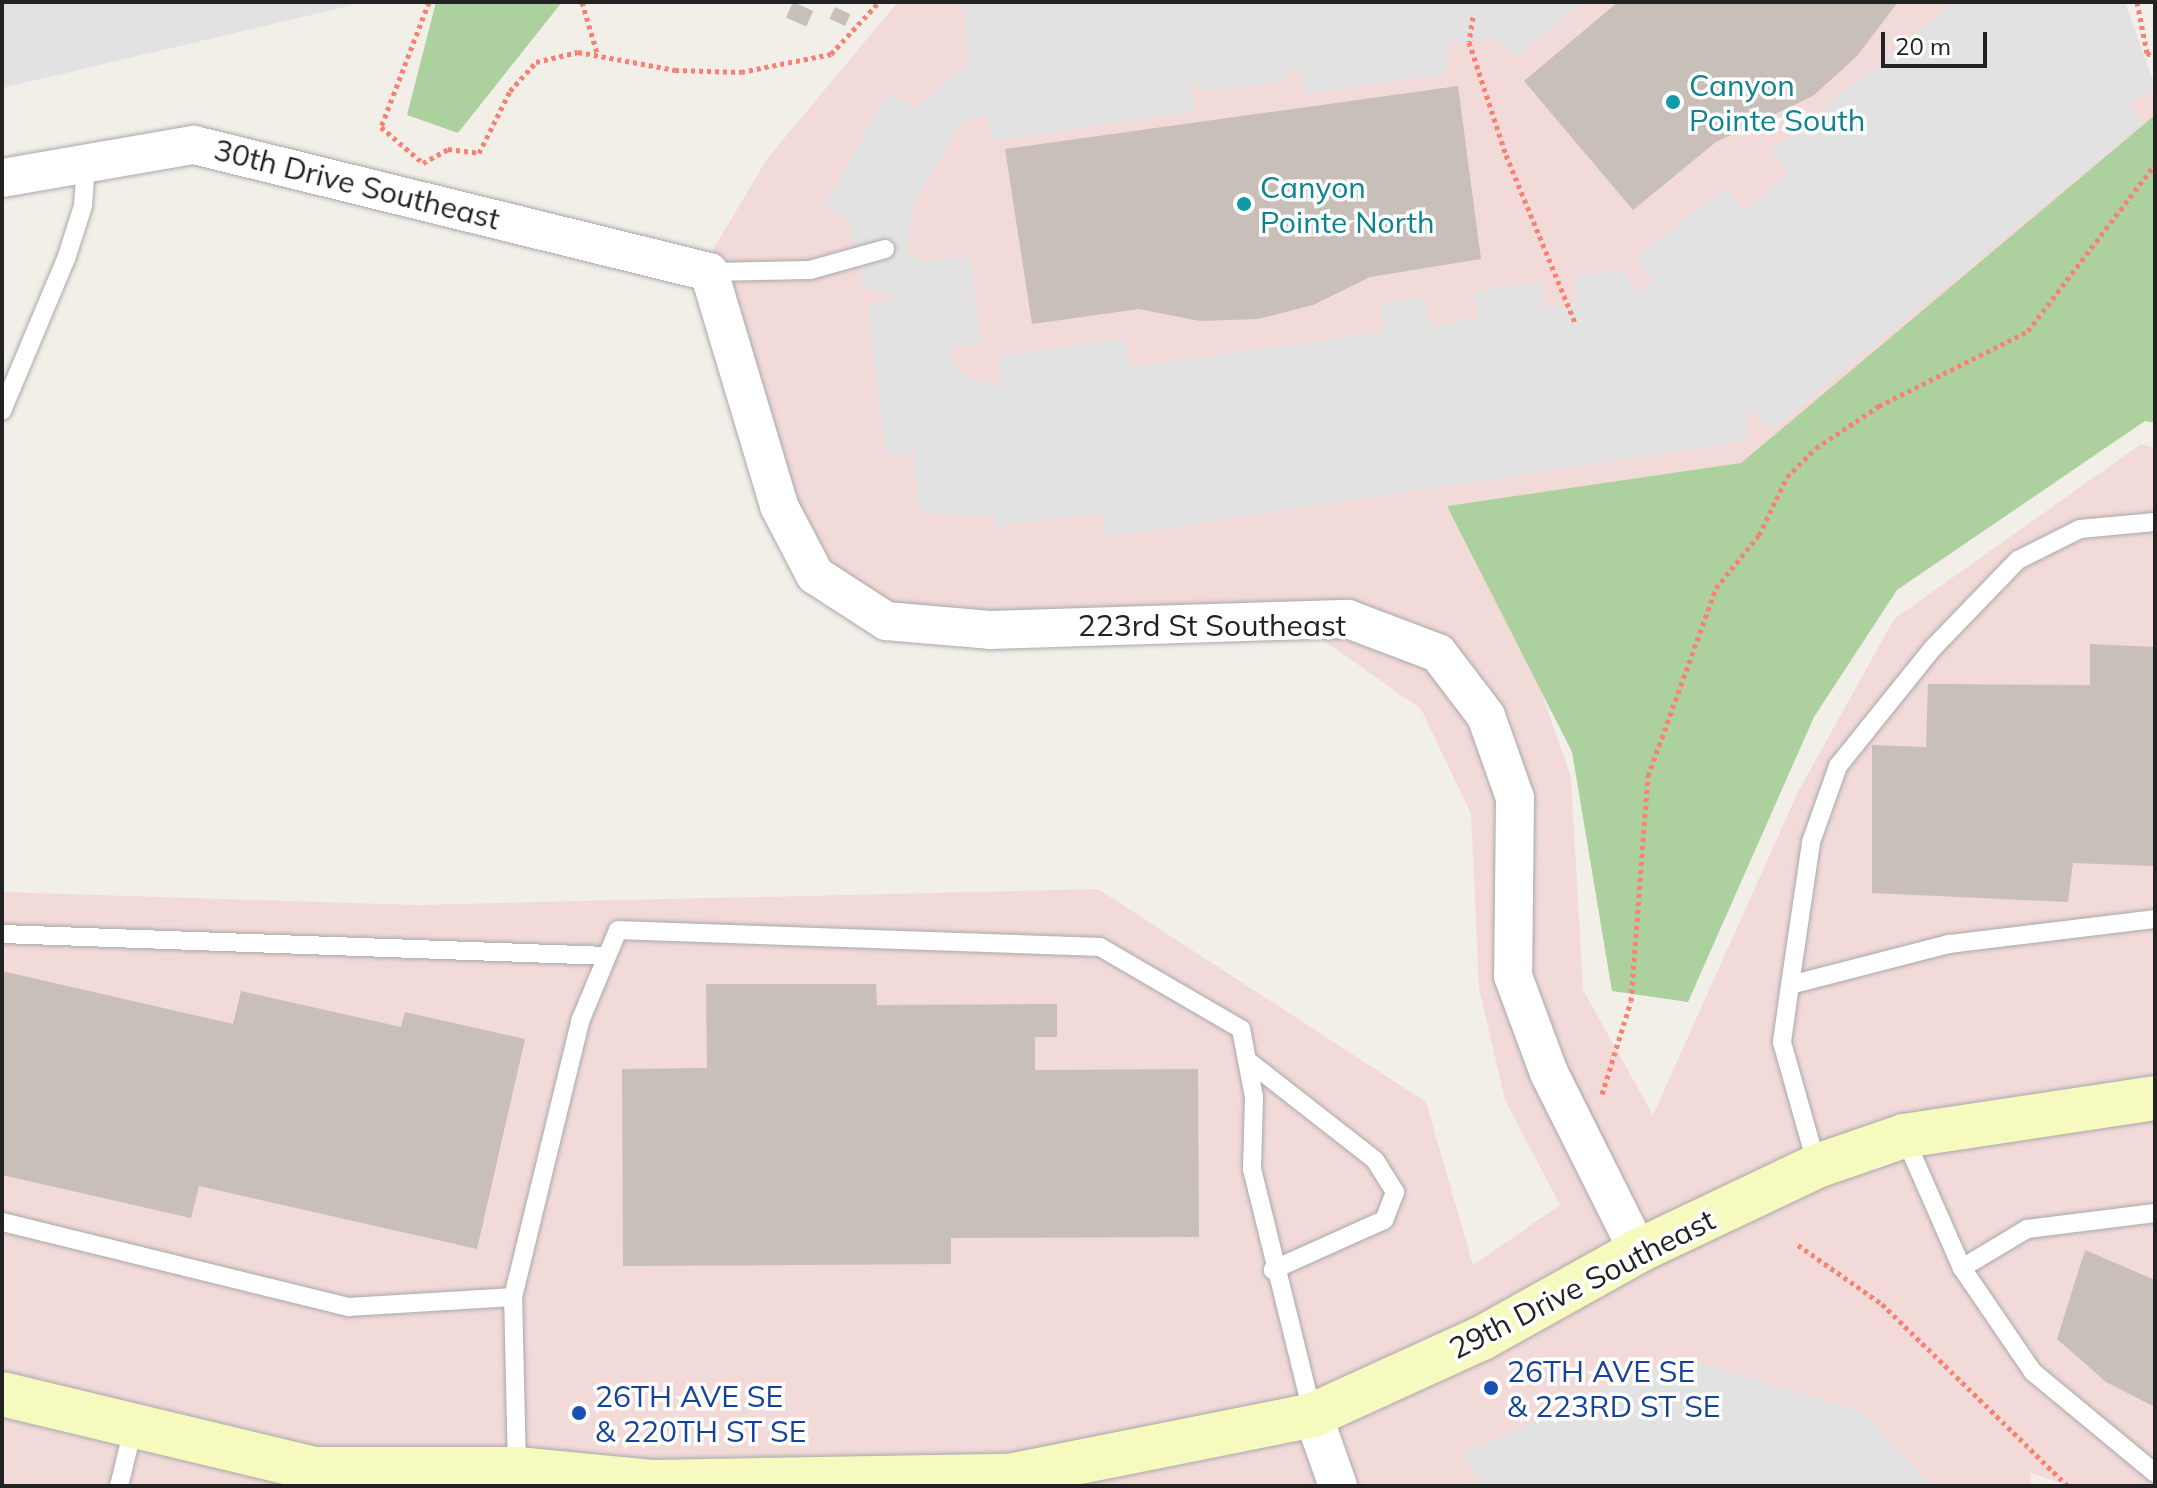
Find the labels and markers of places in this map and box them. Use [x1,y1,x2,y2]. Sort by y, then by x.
place label: Canyon Pointe South [1689,67,1865,138]
marker: Canyon Pointe South [1664,93,1682,111]
place label: Canyon Pointe North [1260,169,1435,240]
marker: Canyon Pointe North [1235,195,1253,213]
place label: 26TH AVE SE & 223RD ST SE [1507,1353,1720,1424]
place label: 26TH AVE SE & 220TH ST SE [595,1378,806,1448]
marker: 26TH AVE SE & 223RD ST SE [1482,1379,1500,1397]
marker: 26TH AVE SE & 220TH ST SE [570,1404,588,1422]

